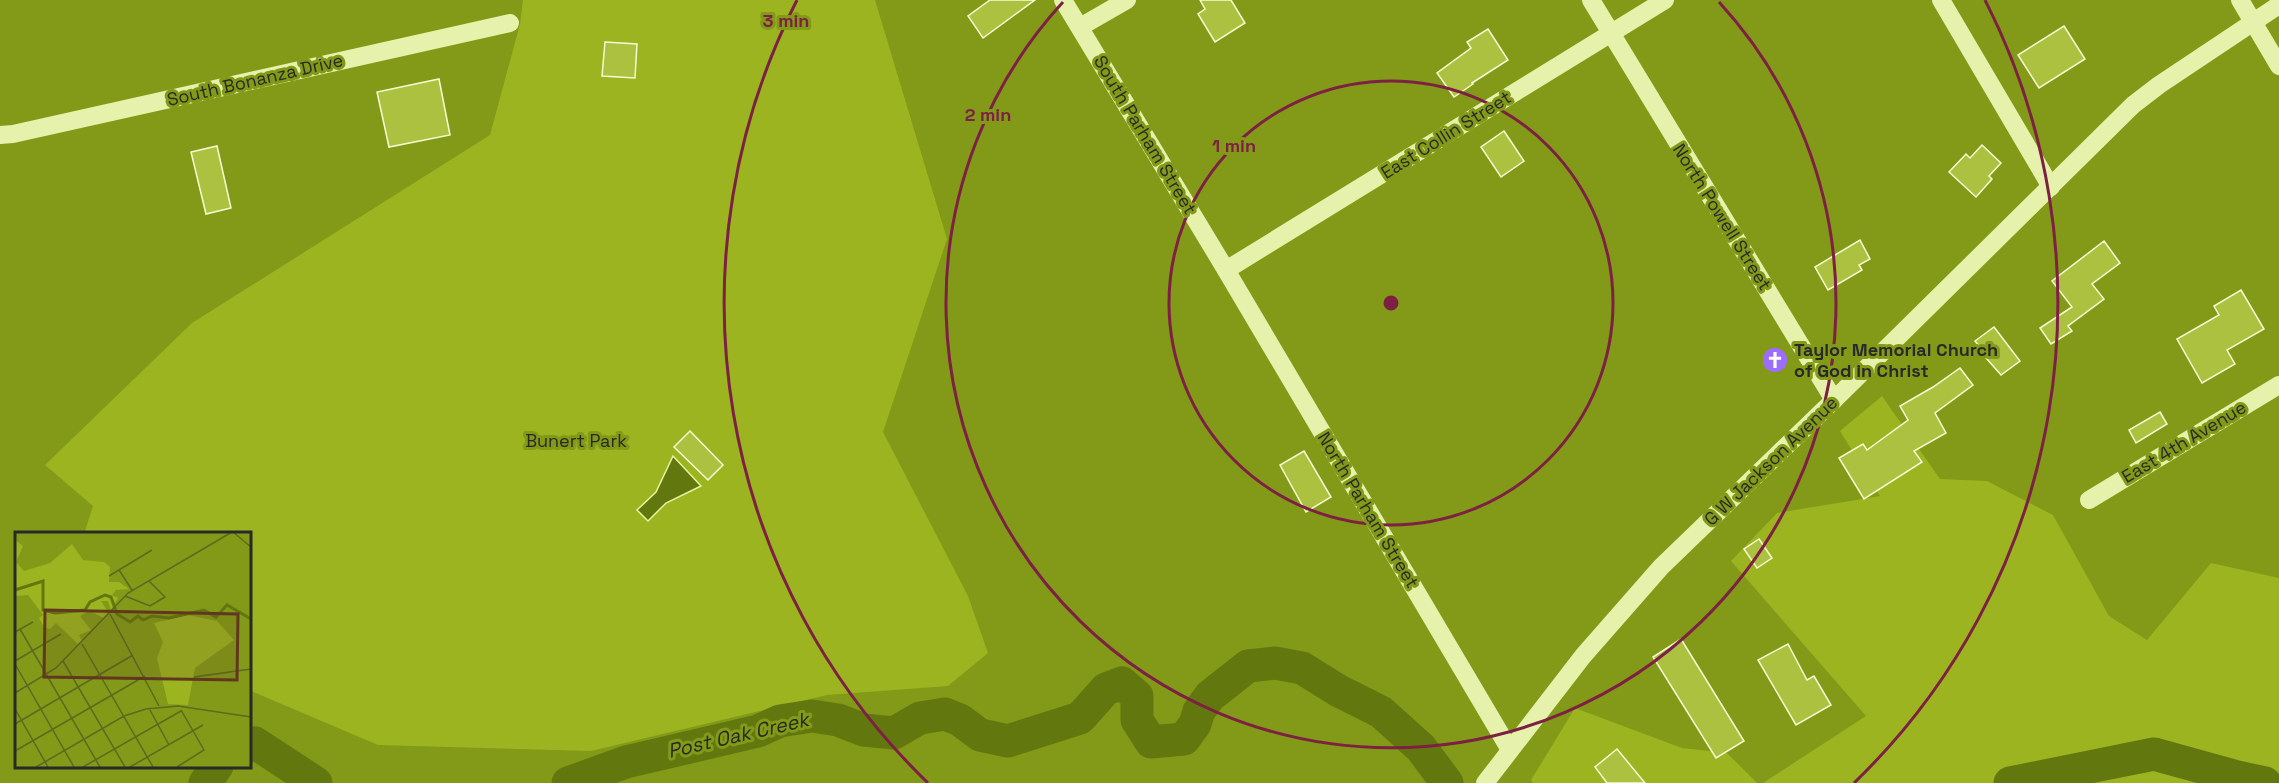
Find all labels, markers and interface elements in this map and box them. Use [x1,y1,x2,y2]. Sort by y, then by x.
text: 3 min [763,9,809,32]
street label: South Bonanza Drive [165,48,345,111]
street label: South Parham Street [1089,51,1202,218]
street label: East Collin Street [1376,85,1515,184]
text: 2 min [965,103,1011,126]
text: 1 min [1212,134,1256,157]
street label: North Powell Street [1668,139,1777,294]
centre of rings [1381,293,1401,313]
place label: Taylor Memorial Church of God in Christ [1794,338,1998,382]
church icon: Taylor Memorial Church of God in Christ [1760,345,1790,375]
street label: G W Jackson Avenue [1699,391,1842,530]
street label: East 4th Avenue [2117,395,2250,488]
street label: North Parham Street [1313,428,1424,592]
park label: Bunert Park [525,429,627,452]
inset map [15,532,250,768]
water label: Post Oak Creek [665,706,813,764]

